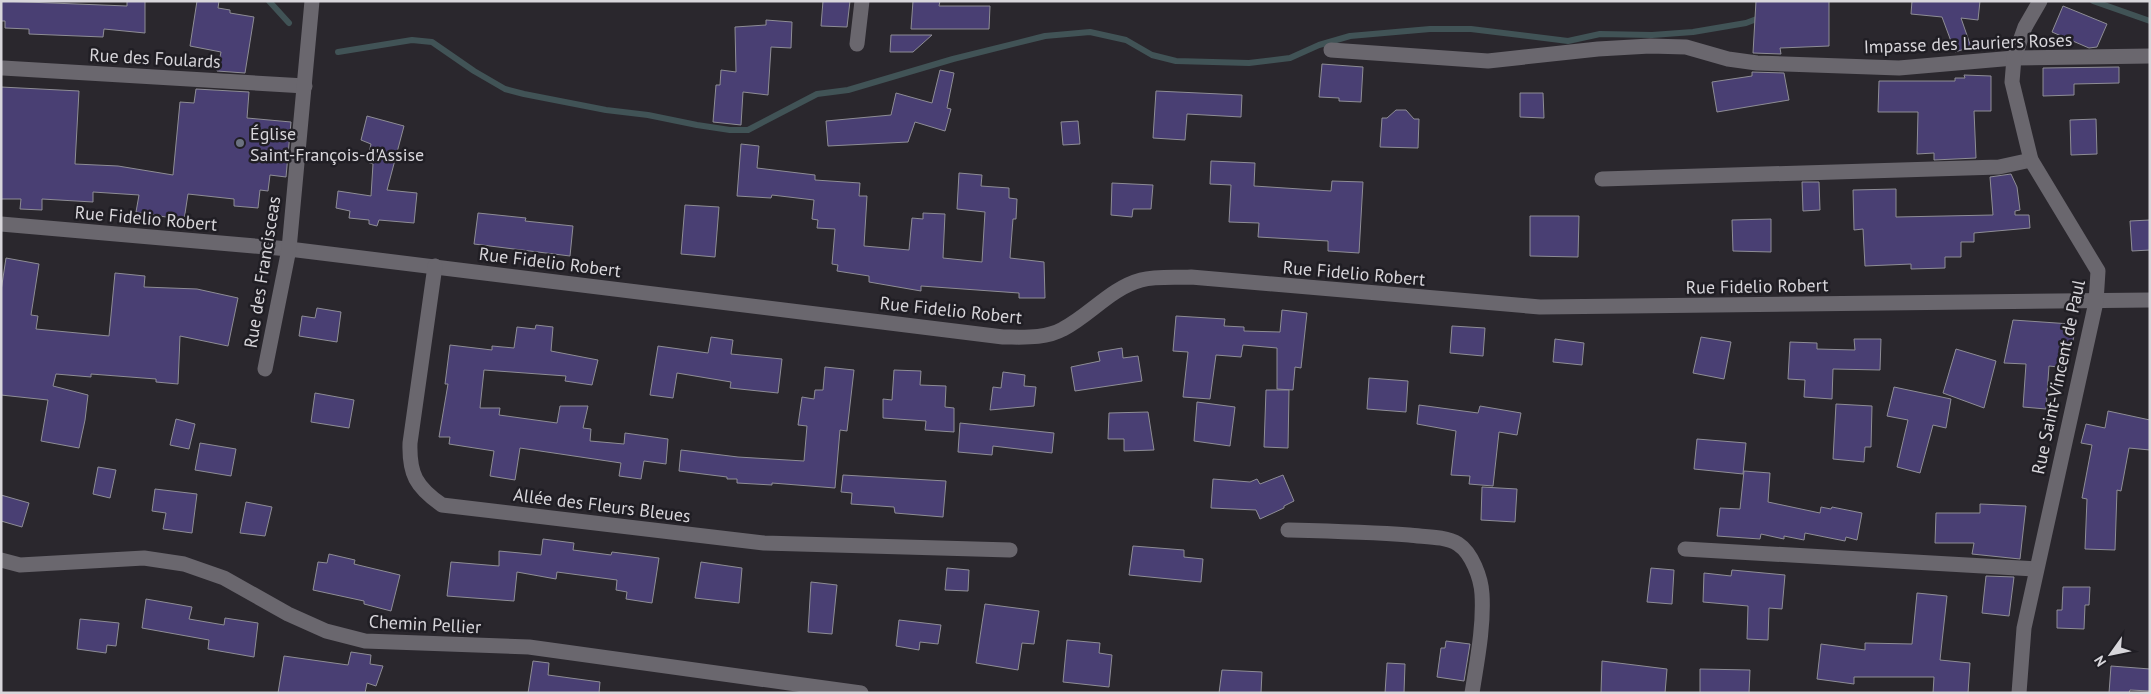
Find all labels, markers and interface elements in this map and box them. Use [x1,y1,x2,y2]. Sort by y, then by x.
street label: Impasse des Lauriers Roses [1863,28,2073,58]
street label: Rue des Foulards [89,43,221,73]
place label: Église Saint-François-d'Assise [250,122,424,166]
marker: Église Saint-François-d'Assise [234,137,246,149]
street label: Rue des Francisceas [239,194,285,350]
street label: Rue Fidelio Robert [74,200,218,236]
street label: Rue Fidelio Robert [478,242,622,282]
street label: Rue Fidelio Robert [1282,255,1426,291]
street label: Rue Fidelio Robert [1685,273,1829,299]
street label: Rue Saint-Vincent de Paul [2026,277,2090,476]
street label: Rue Fidelio Robert [879,291,1023,329]
street label: Allée des Fleurs Bleues [512,483,692,527]
street label: Chemin Pellier [368,610,482,638]
north arrow [2086,629,2136,679]
text: N [2090,652,2110,670]

